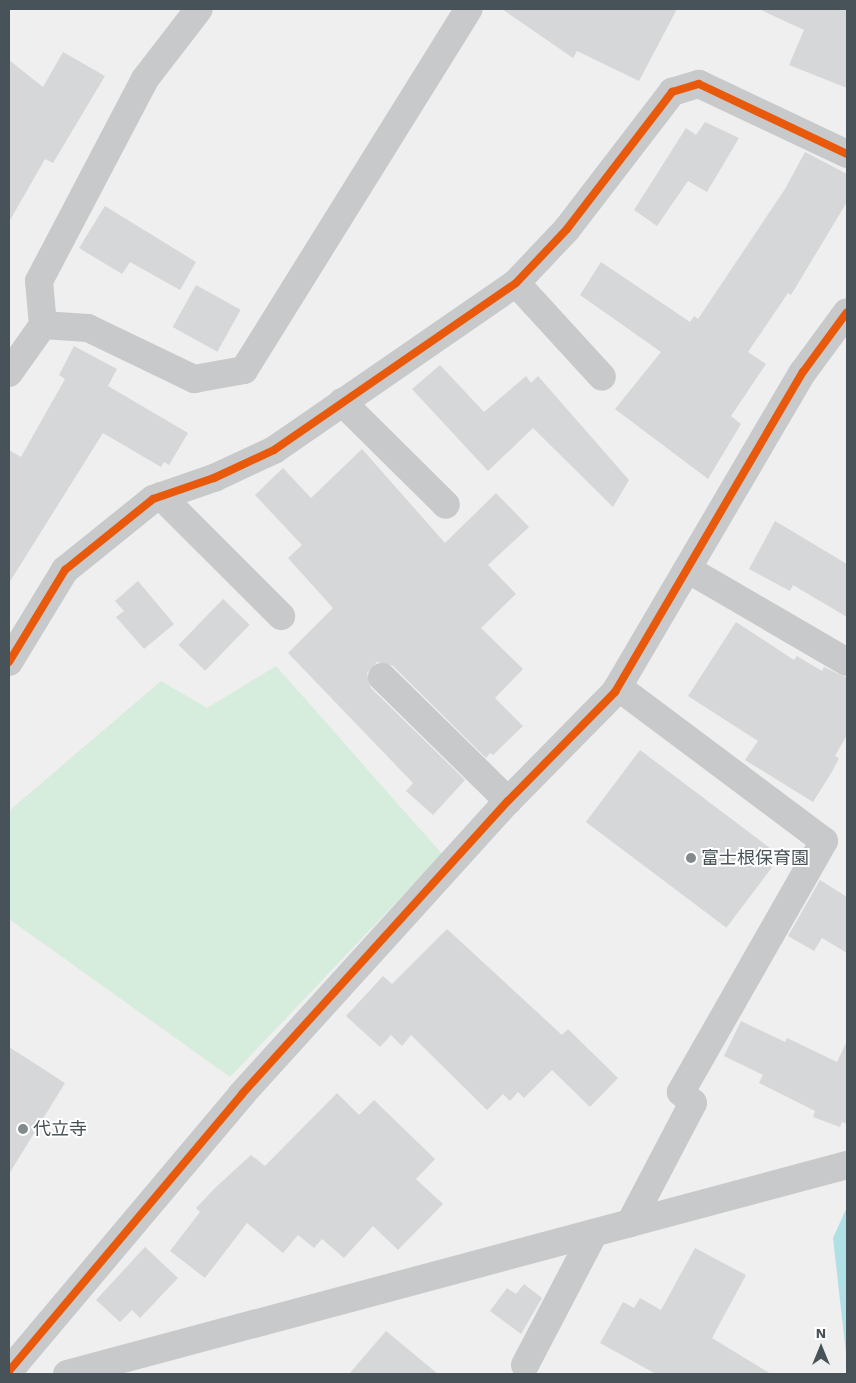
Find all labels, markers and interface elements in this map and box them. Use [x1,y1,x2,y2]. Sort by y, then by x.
place label: 富士根保育園 [701,847,809,869]
marker: 富士根保育園 [685,852,697,864]
place label: 代立寺 [33,1118,87,1140]
marker: 代立寺 [17,1123,29,1135]
north arrow [796,1323,846,1373]
text: N [816,1325,826,1341]

